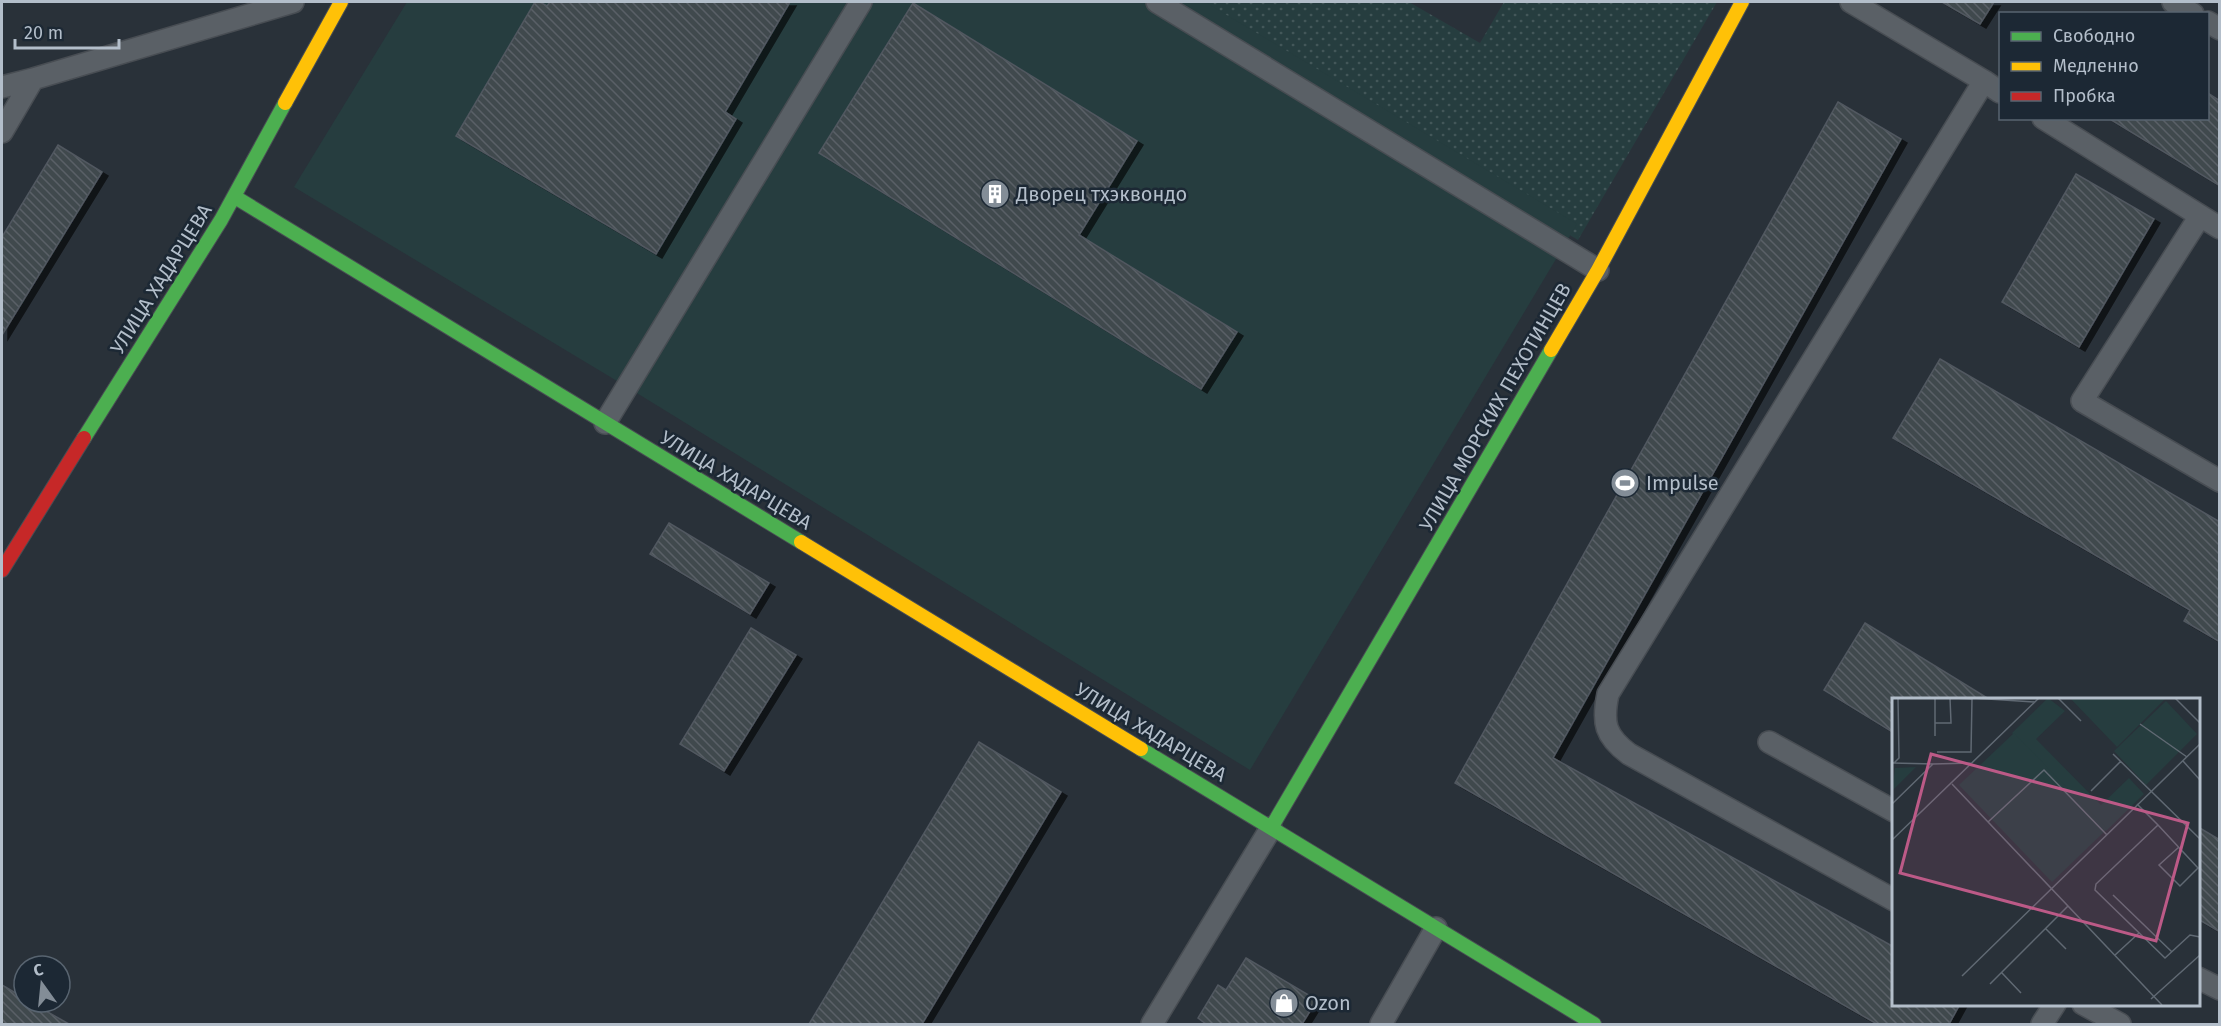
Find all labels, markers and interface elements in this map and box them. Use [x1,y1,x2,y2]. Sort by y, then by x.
scale bar [15,12,118,50]
legend [1999,12,2209,120]
text: 20 m [24,22,63,44]
text: Свободно [2053,25,2135,47]
text: Медленно [2053,55,2139,77]
text: Пробка [2053,85,2116,107]
building icon: Дворец тхэквондо [979,178,1011,210]
place label: Дворец тхэквондо [1015,182,1187,206]
street label: УЛИЦА ХАДАРЦЕВА [105,199,217,358]
street label: УЛИЦА МОРСКИХ ПЕХОТИНЦЕВ [1414,279,1576,535]
street label: УЛИЦА ХАДАРЦЕВА [656,425,816,535]
sports icon: Impulse [1609,467,1641,499]
place label: Impulse [1646,471,1719,495]
street label: УЛИЦА ХАДАРЦЕВА [1071,677,1231,787]
inset map [1892,698,2200,1005]
north arrow [12,954,72,1014]
text: С [31,959,46,980]
shop icon: Ozon [1268,987,1300,1019]
place label: Ozon [1305,991,1351,1015]

